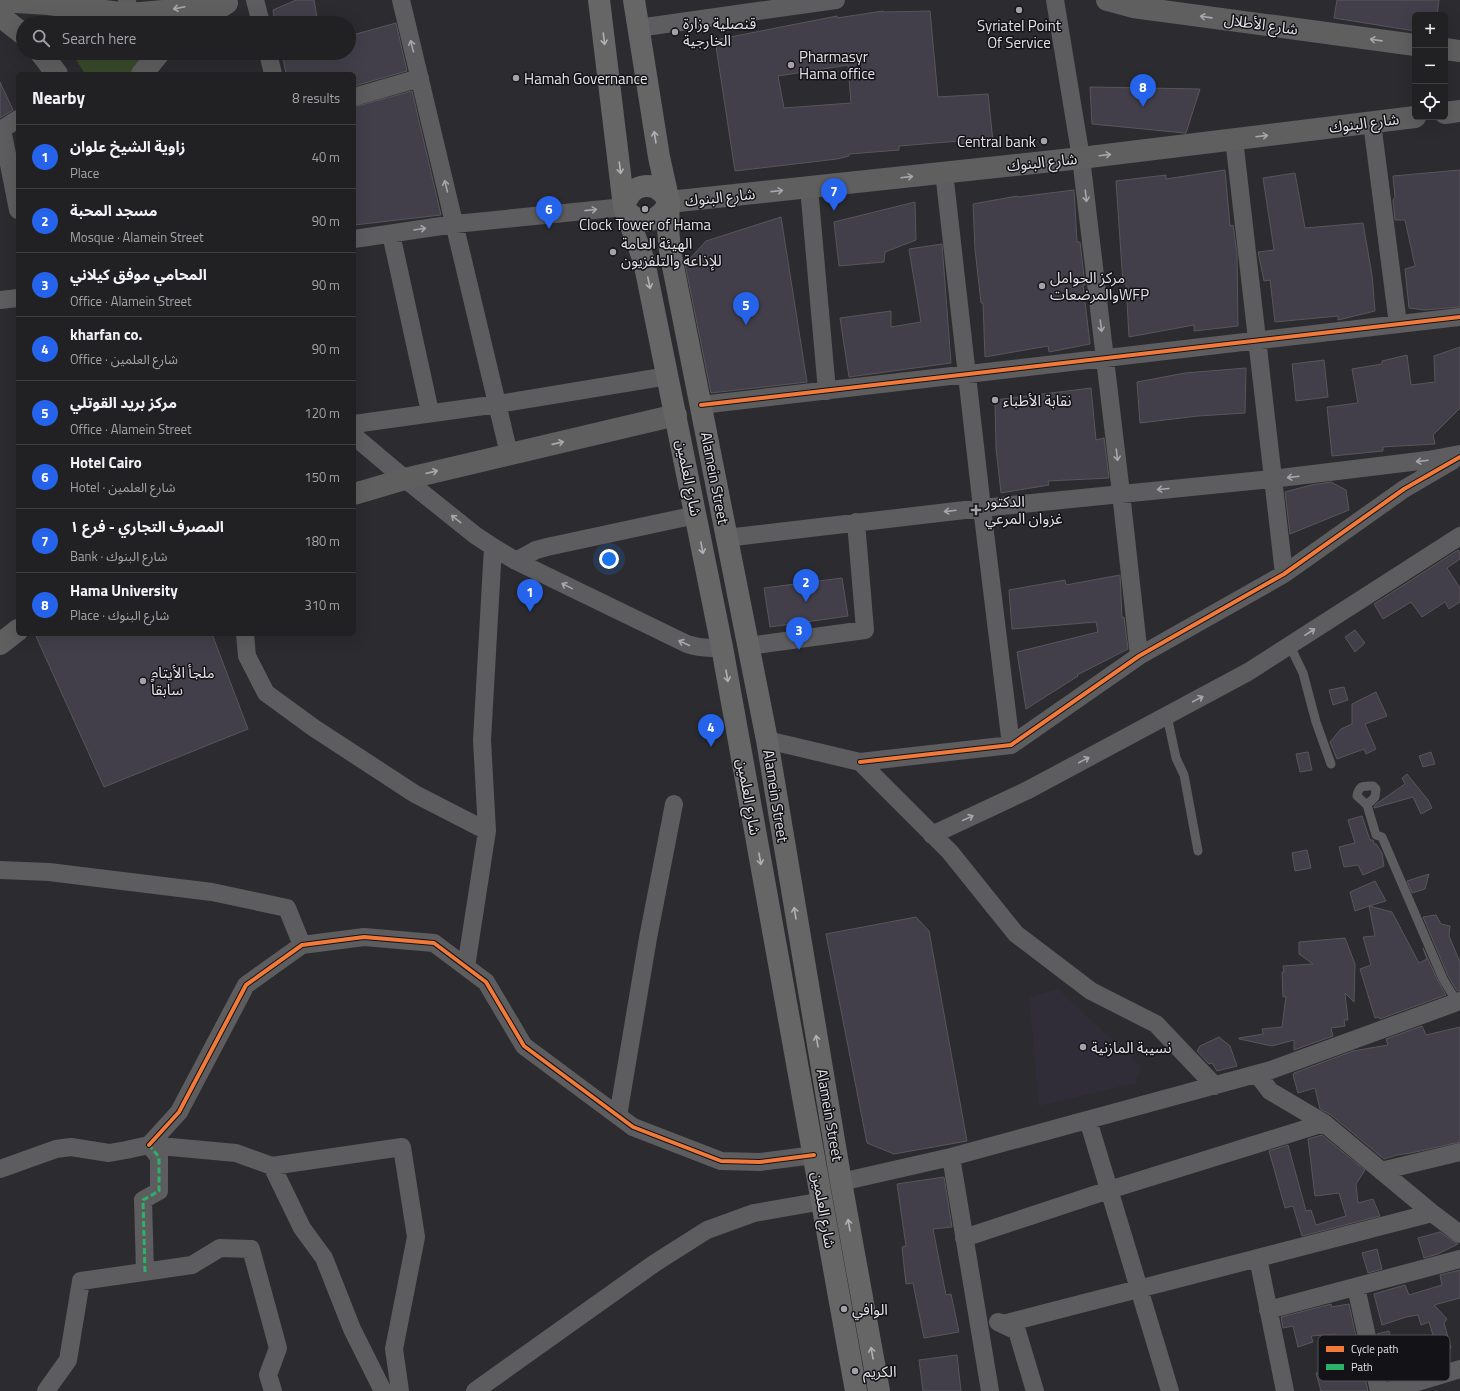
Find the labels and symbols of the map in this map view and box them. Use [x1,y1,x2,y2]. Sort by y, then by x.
one-way arrow [172,5,185,13]
marker: Syriatel Point Of Service [1014,5,1024,15]
street label: شارع الأطلال [1222,7,1300,42]
place label: قنصلية وزارة الخارجية [683,12,756,52]
one-way arrow [1200,13,1213,21]
place label: Syriatel Point Of Service [977,14,1062,54]
marker: قنصلية وزارة الخارجية [670,27,680,37]
one-way arrow [600,32,608,45]
one-way arrow [1370,36,1383,44]
one-way arrow [408,40,415,53]
place label: Pharmasyr Hama office [799,45,875,85]
marker: Pharmasyr Hama office [786,60,796,70]
place label: Hamah Governance [524,67,648,90]
marker: Hamah Governance [511,73,521,83]
pin: 8 [1130,74,1156,107]
street label: شارع البنوك [1328,107,1401,140]
place label: Central bank [957,130,1036,153]
one-way arrow [651,131,659,144]
one-way arrow [1255,132,1268,139]
marker: Central bank [1039,136,1049,146]
street label: شارع البنوك [1006,147,1079,178]
one-way arrow [1098,151,1111,159]
one-way arrow [616,161,624,174]
one-way arrow [900,173,913,180]
pin: 7 [821,178,847,211]
one-way arrow [442,180,449,193]
street label: شارع البنوك [684,182,757,213]
one-way arrow [770,187,783,195]
one-way arrow [1082,189,1089,202]
pin: 6 [536,196,562,229]
marker: Clock Tower of Hama [640,204,650,214]
one-way arrow [584,206,597,214]
place label: Clock Tower of Hama [579,213,712,236]
one-way arrow [413,225,426,233]
place label: الهيئة العامة للإذاعة والتلفزيون [621,232,722,272]
marker: الهيئة العامة للإذاعة والتلفزيون [608,247,618,257]
place label: مركز الحوامل والمرضعاتWFP [1050,266,1149,306]
one-way arrow [645,276,653,289]
marker: مركز الحوامل والمرضعاتWFP [1037,281,1047,291]
pin: 5 [733,292,759,325]
one-way arrow [1097,319,1105,332]
place label: نقابة الأطباء [1003,389,1072,412]
marker: نقابة الأطباء [990,395,1000,405]
street label: Alamein Street [695,430,735,527]
one-way arrow [552,438,565,446]
street label: شارع العلمين [669,438,708,519]
one-way arrow [1113,448,1120,461]
one-way arrow [1416,457,1429,465]
one-way arrow [425,468,438,476]
one-way arrow [1287,473,1300,481]
one-way arrow [1157,486,1170,493]
place label: الدكتور غزوان المرعي [984,490,1063,530]
marker: الدكتور غزوان المرعي [970,504,982,516]
one-way arrow [944,507,957,515]
one-way arrow [451,515,461,524]
one-way arrow [699,541,707,554]
your location [599,549,619,569]
pin: 2 [793,569,819,602]
pin: 1 [517,579,543,612]
one-way arrow [562,582,574,589]
pin: 3 [786,617,812,650]
one-way arrow [1304,628,1316,636]
one-way arrow [679,638,691,646]
place label: ملجأ الأيتام سابقاً [150,661,215,701]
one-way arrow [723,669,731,682]
marker: ملجأ الأيتام سابقاً [138,676,148,686]
one-way arrow [1192,694,1204,702]
pin: 4 [698,714,724,747]
street label: Alamein Street [757,748,795,845]
one-way arrow [1078,756,1090,764]
street label: شارع العلمين [730,757,767,838]
one-way arrow [961,814,973,821]
one-way arrow [757,852,765,865]
one-way arrow [791,907,799,920]
one-way arrow [813,1035,821,1048]
place label: نسيبة المازنية [1091,1036,1172,1059]
marker: نسيبة المازنية [1078,1042,1088,1052]
street label: Alamein Street [811,1067,850,1164]
street label: شارع العلمين [805,1170,842,1251]
one-way arrow [845,1219,853,1232]
place label: الوافي [852,1298,888,1321]
marker: الوافي [839,1304,849,1314]
legend [1318,1335,1450,1381]
text: Cycle path [1351,1341,1399,1357]
one-way arrow [868,1347,876,1360]
text: Path [1351,1359,1373,1375]
place label: الكريم [863,1360,897,1383]
marker: الكريم [850,1366,860,1376]

